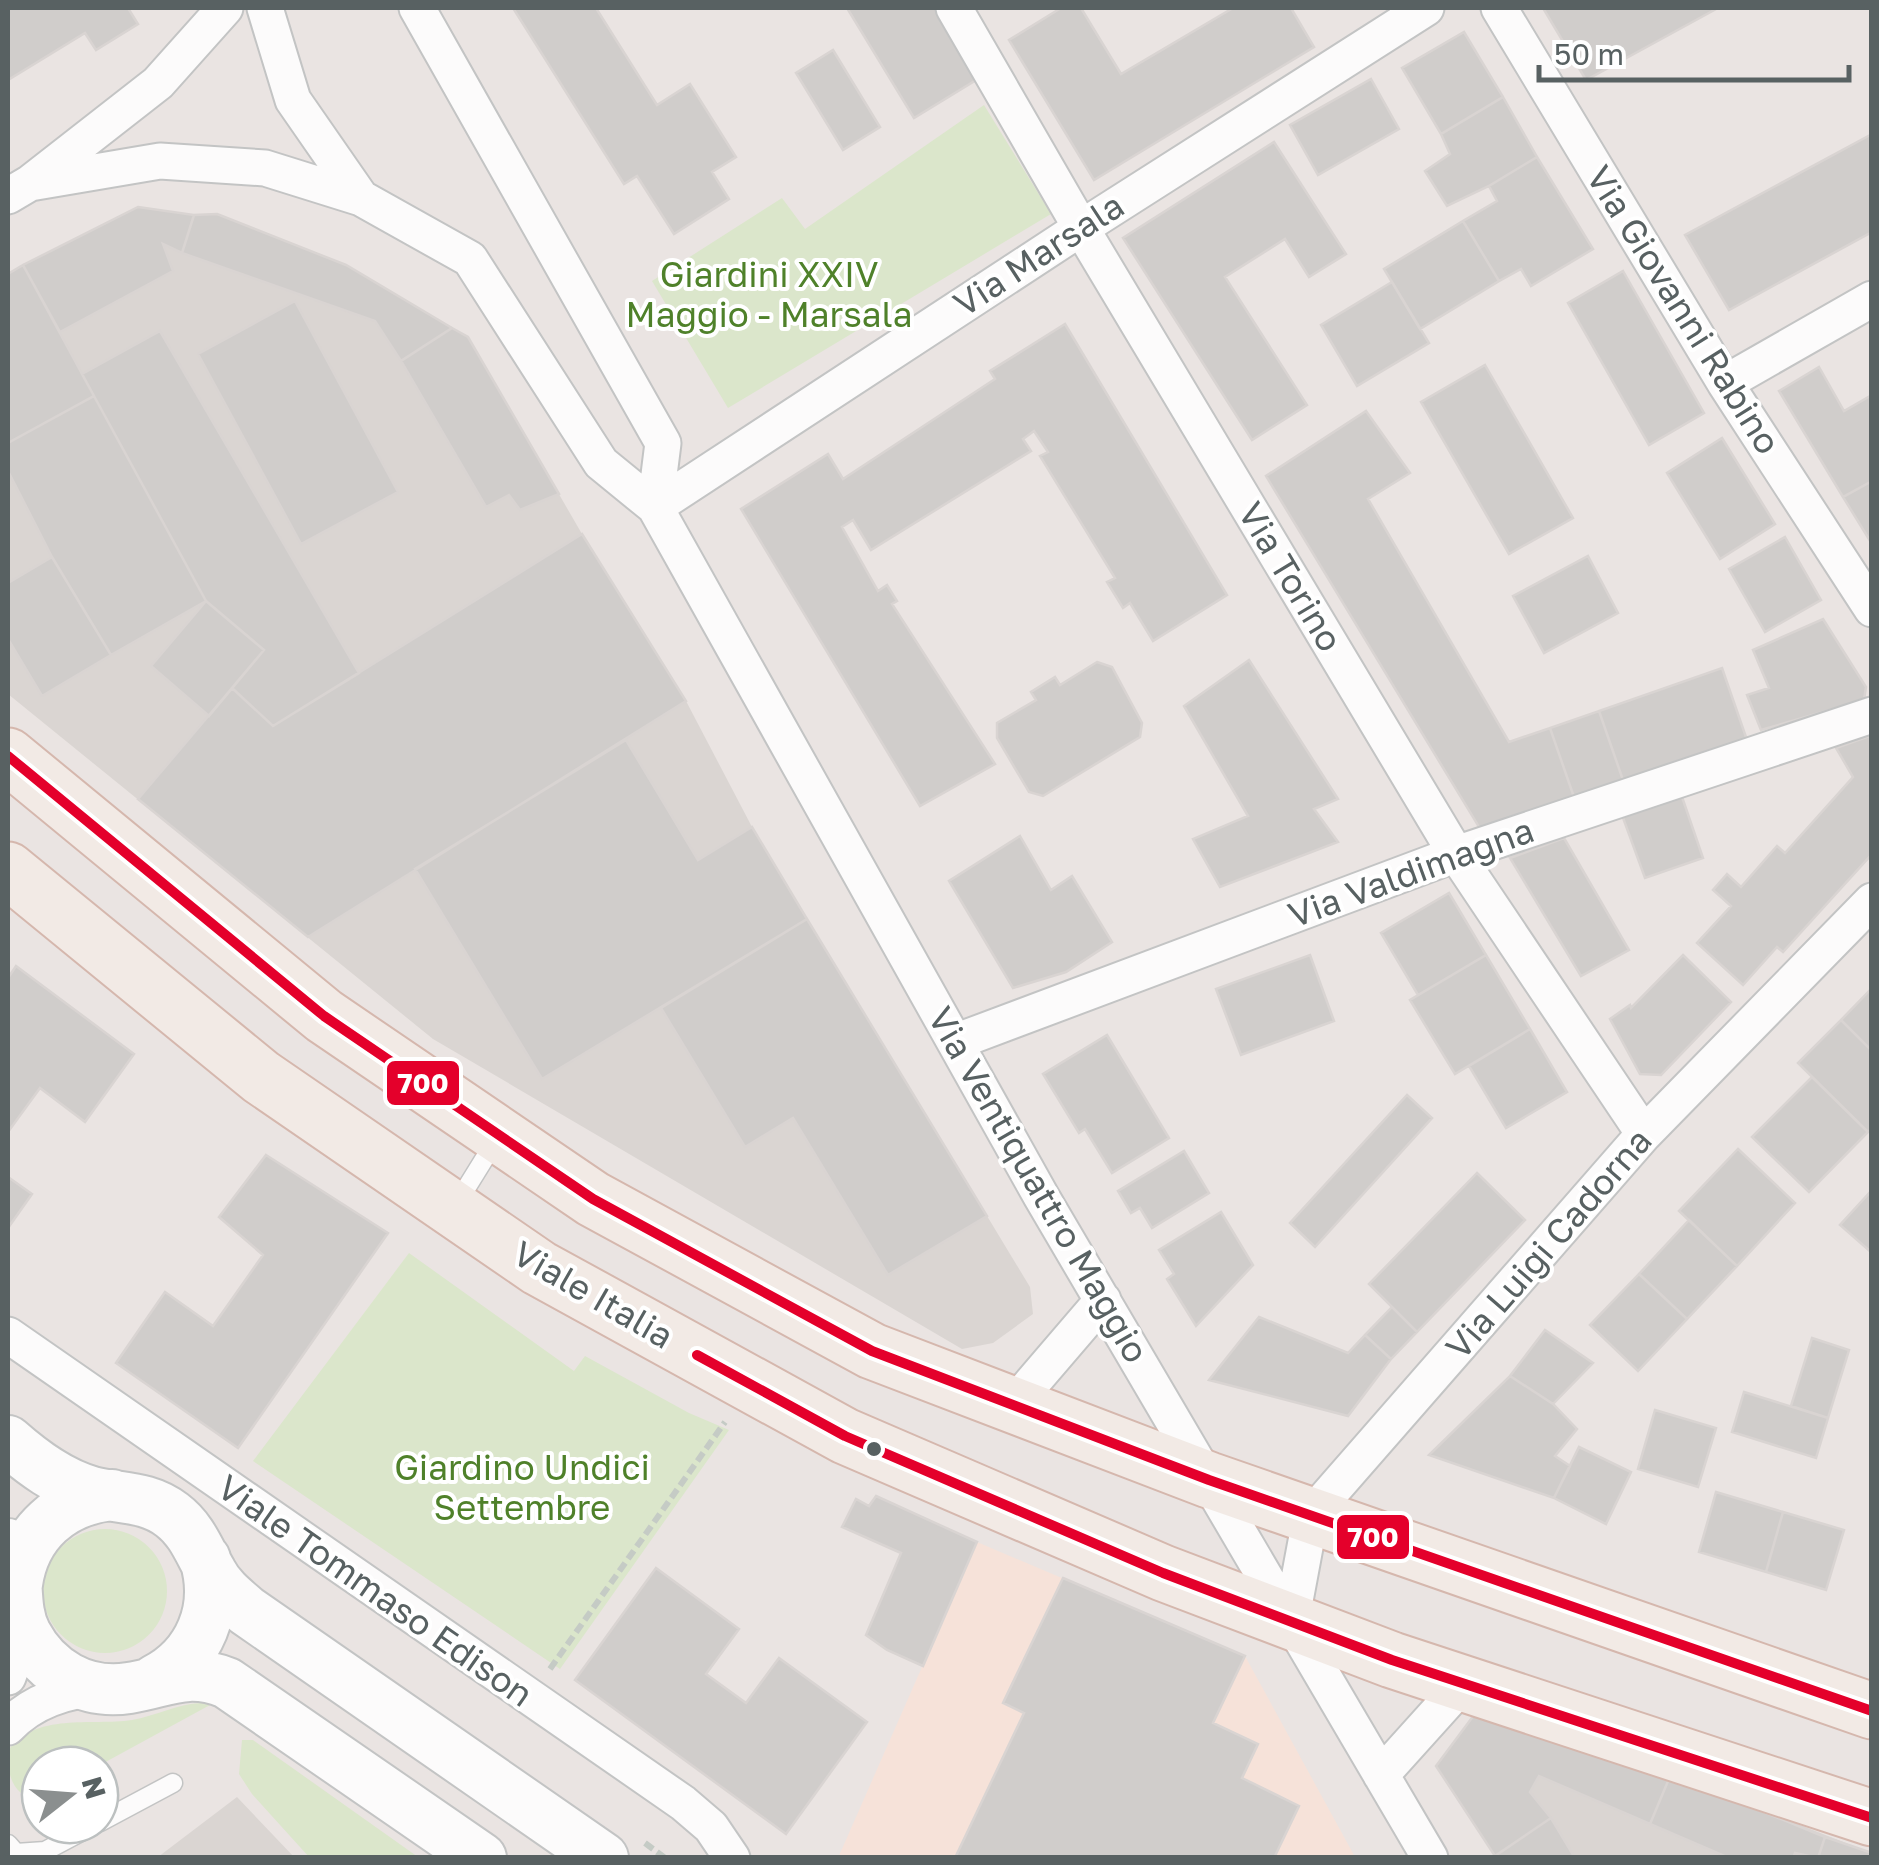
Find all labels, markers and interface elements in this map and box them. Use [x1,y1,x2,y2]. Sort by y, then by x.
scale bar [1539,20,1849,82]
text: 50 m [1554,36,1624,72]
street label: Via Giovanni Rabino [1578,158,1790,461]
street label: Via Marsala [946,184,1131,325]
park label: Giardini XXIV Maggio - Marsala [626,253,912,335]
street label: Via Torino [1230,494,1352,659]
street label: Via Valdimagna [1282,808,1539,936]
street label: Via Ventiquattro Maggio [920,999,1158,1370]
line badge: 700 [385,1059,461,1107]
text: 700 [397,1066,449,1099]
street label: Via Luigi Cadorna [1437,1119,1660,1367]
street label: Viale Italia [506,1232,681,1357]
unlabelled marker [864,1439,884,1459]
park label: Giardino Undici Settembre [394,1446,650,1528]
street label: Viale Tommaso Edison [210,1465,541,1715]
line badge: 700 [1335,1513,1411,1561]
text: 700 [1347,1520,1399,1553]
north arrow [20,1745,120,1845]
text: N [75,1773,113,1803]

